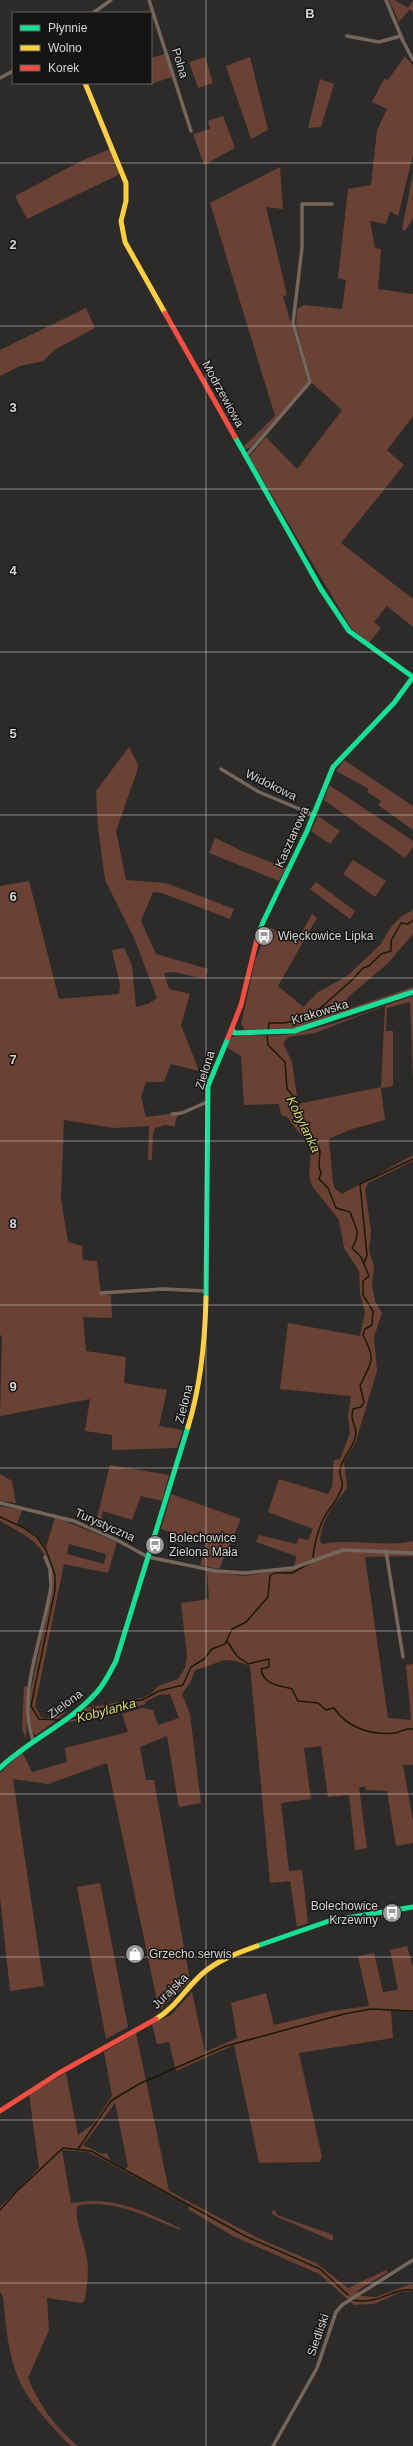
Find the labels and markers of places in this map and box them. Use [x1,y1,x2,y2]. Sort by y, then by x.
bus stop icon: Więckowice Lipka [253,925,275,947]
place label: Więckowice Lipka [278,929,374,943]
place label: Bolechowice Zielona Mała [169,1531,238,1559]
bus stop icon: Bolechowice Zielona Mała [144,1534,166,1556]
place label: Bolechowice Krzewiny [311,1899,378,1927]
bus stop icon: Bolechowice Krzewiny [381,1902,403,1924]
shop icon: Grzecho serwis [124,1943,146,1965]
place label: Grzecho serwis [149,1947,232,1961]

